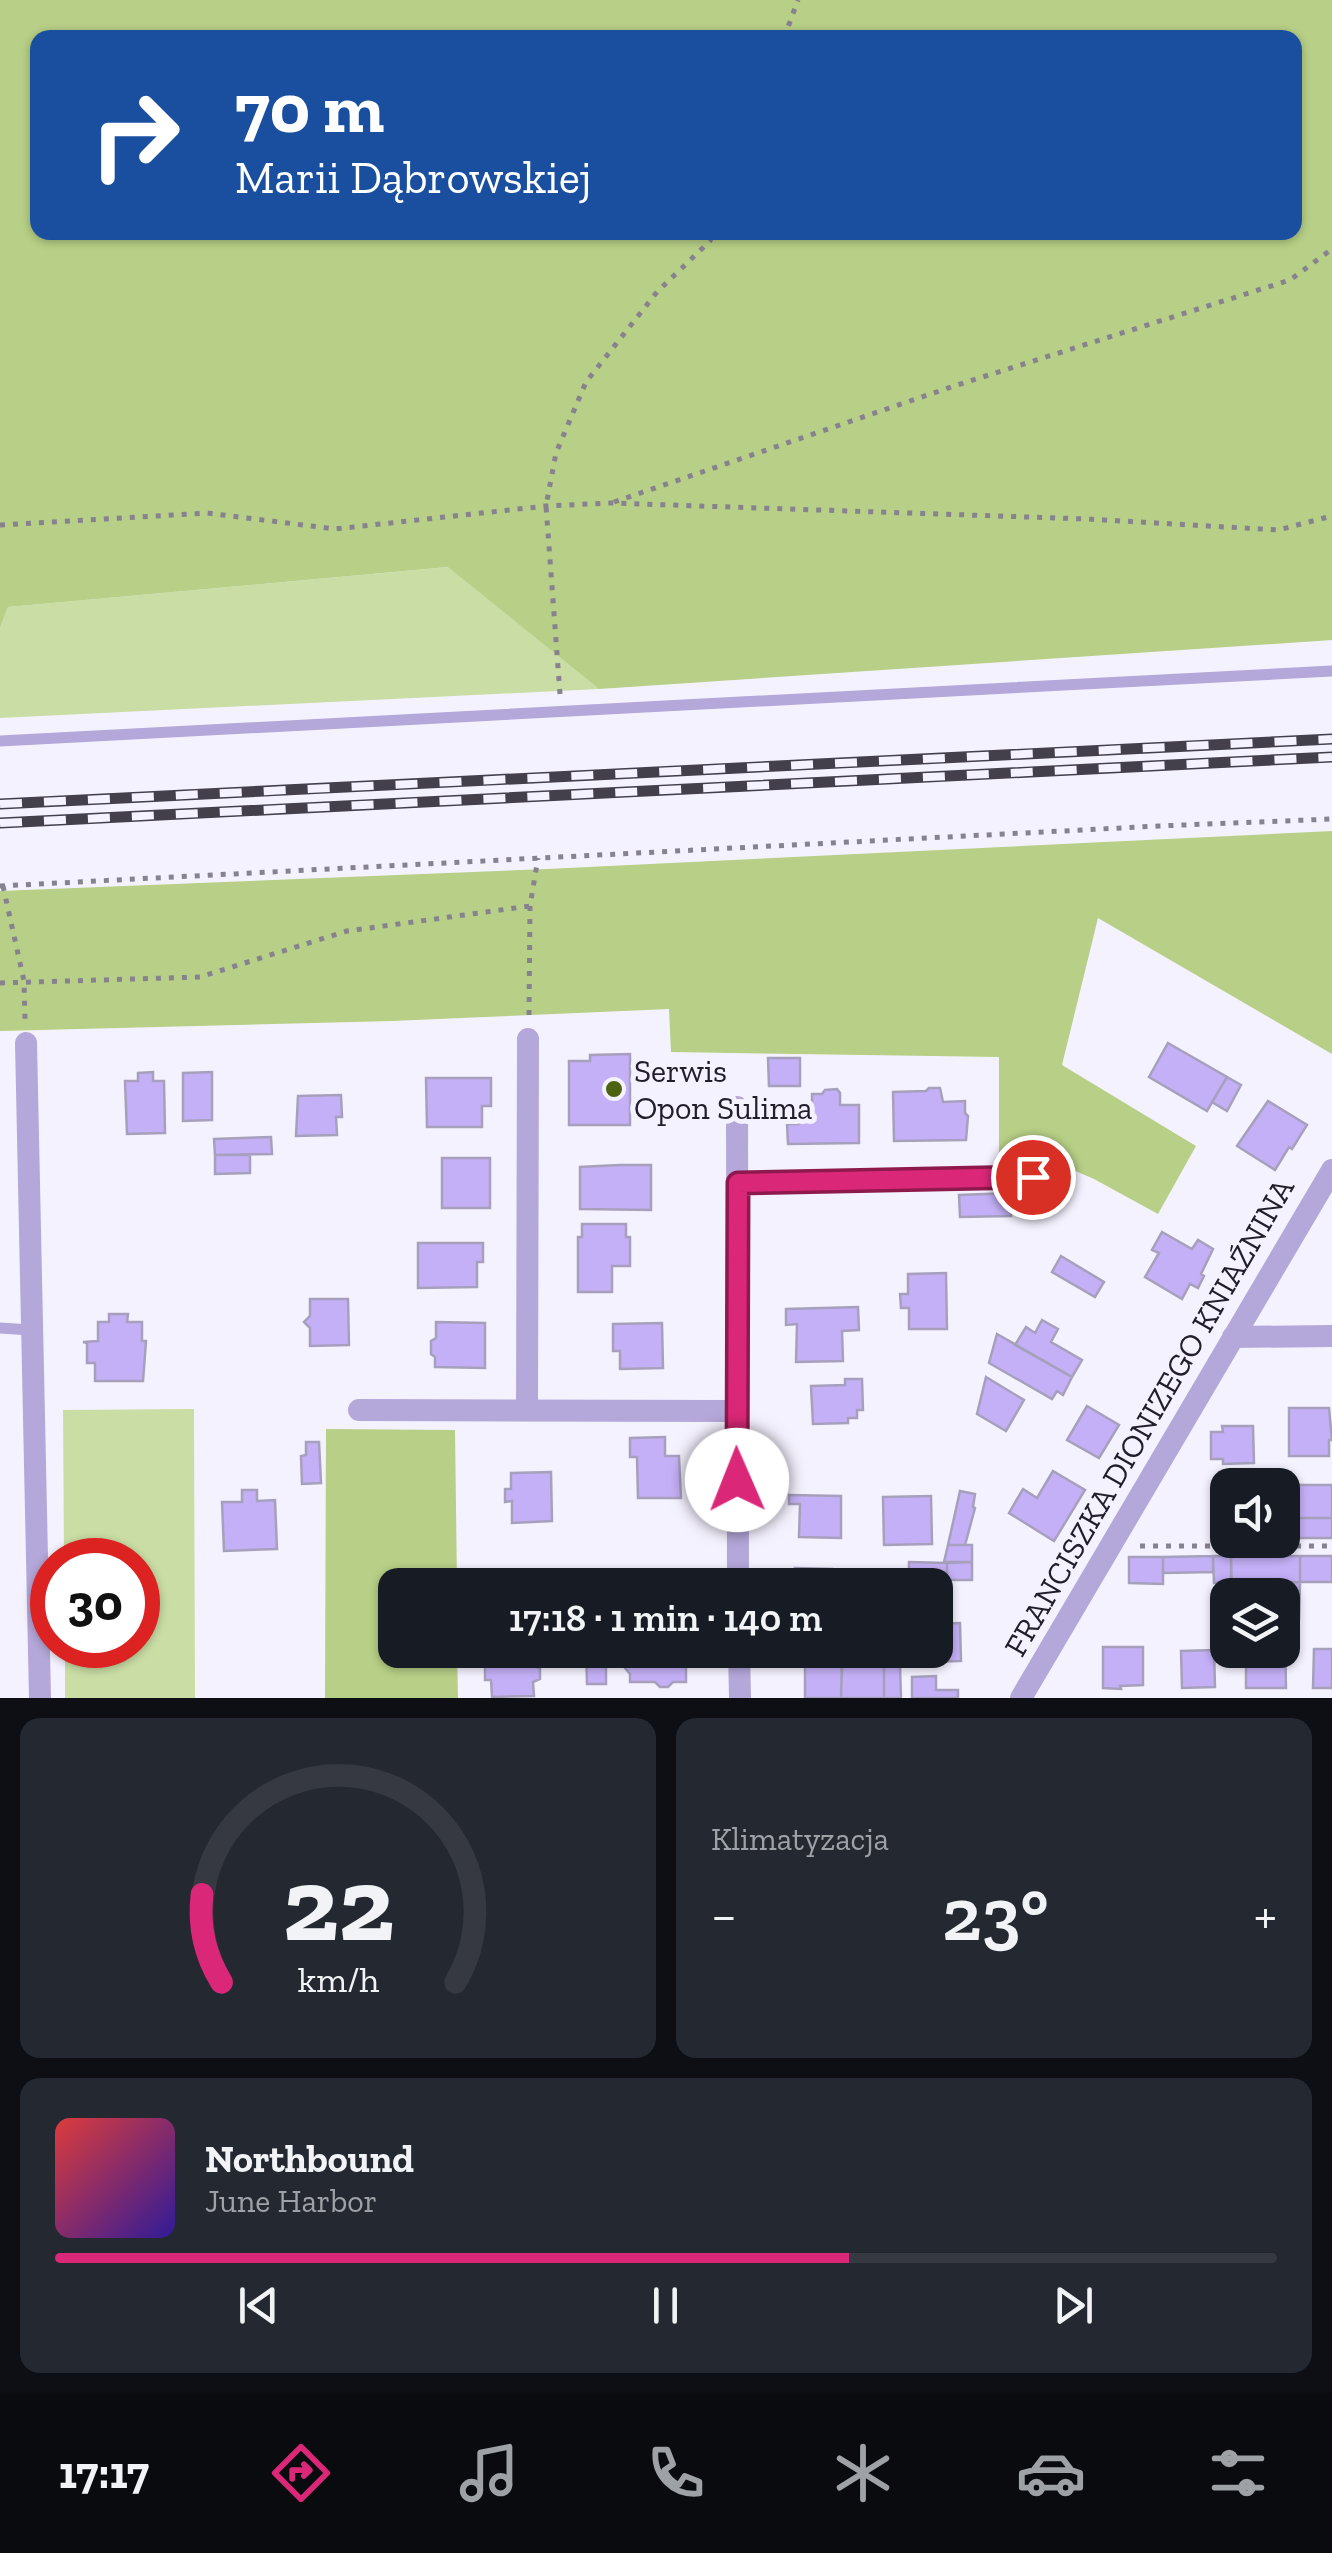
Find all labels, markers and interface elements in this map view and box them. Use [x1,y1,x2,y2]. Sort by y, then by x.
text: 70 m [235,66,384,150]
icon: right [70,70,200,200]
text: Marii Dąbrowskiej [235,151,591,205]
place label: Serwis Opon Sulima [634,1052,813,1127]
marker: Serwis Opon Sulima [603,1078,625,1100]
pin [991,1135,1076,1220]
icon: arrive [1006,1150,1061,1205]
street label: FRANCISZKA DIONIZEGO KNIAŹNINA [996,1171,1302,1663]
position arrow [685,1428,789,1532]
map controls [1210,1468,1300,1668]
button: sound [1210,1468,1300,1558]
speed limit sign: 30 [30,1538,160,1668]
button: layers [1210,1578,1300,1668]
text: 17:18 · 1 min · 140 m [509,1595,822,1641]
text: Klimatyzacja [711,1820,889,1858]
text: 22 [282,1842,394,1967]
text: 23° [942,1869,1049,1959]
text: − [711,1882,737,1948]
text: + [1254,1882,1277,1948]
text: km/h [297,1958,379,2001]
text: Northbound [205,2136,414,2182]
text: June Harbor [205,2182,377,2220]
icon: previous [231,2278,286,2333]
icon: pause [638,2278,693,2333]
icon: next [1046,2278,1101,2333]
icon: directions [266,2438,336,2508]
icon: music [454,2438,524,2508]
icon: phone [641,2438,711,2508]
icon: climate [828,2438,898,2508]
icon: car [1016,2438,1086,2508]
icon: filters [1203,2438,1273,2508]
text: 17:17 [59,2446,149,2500]

